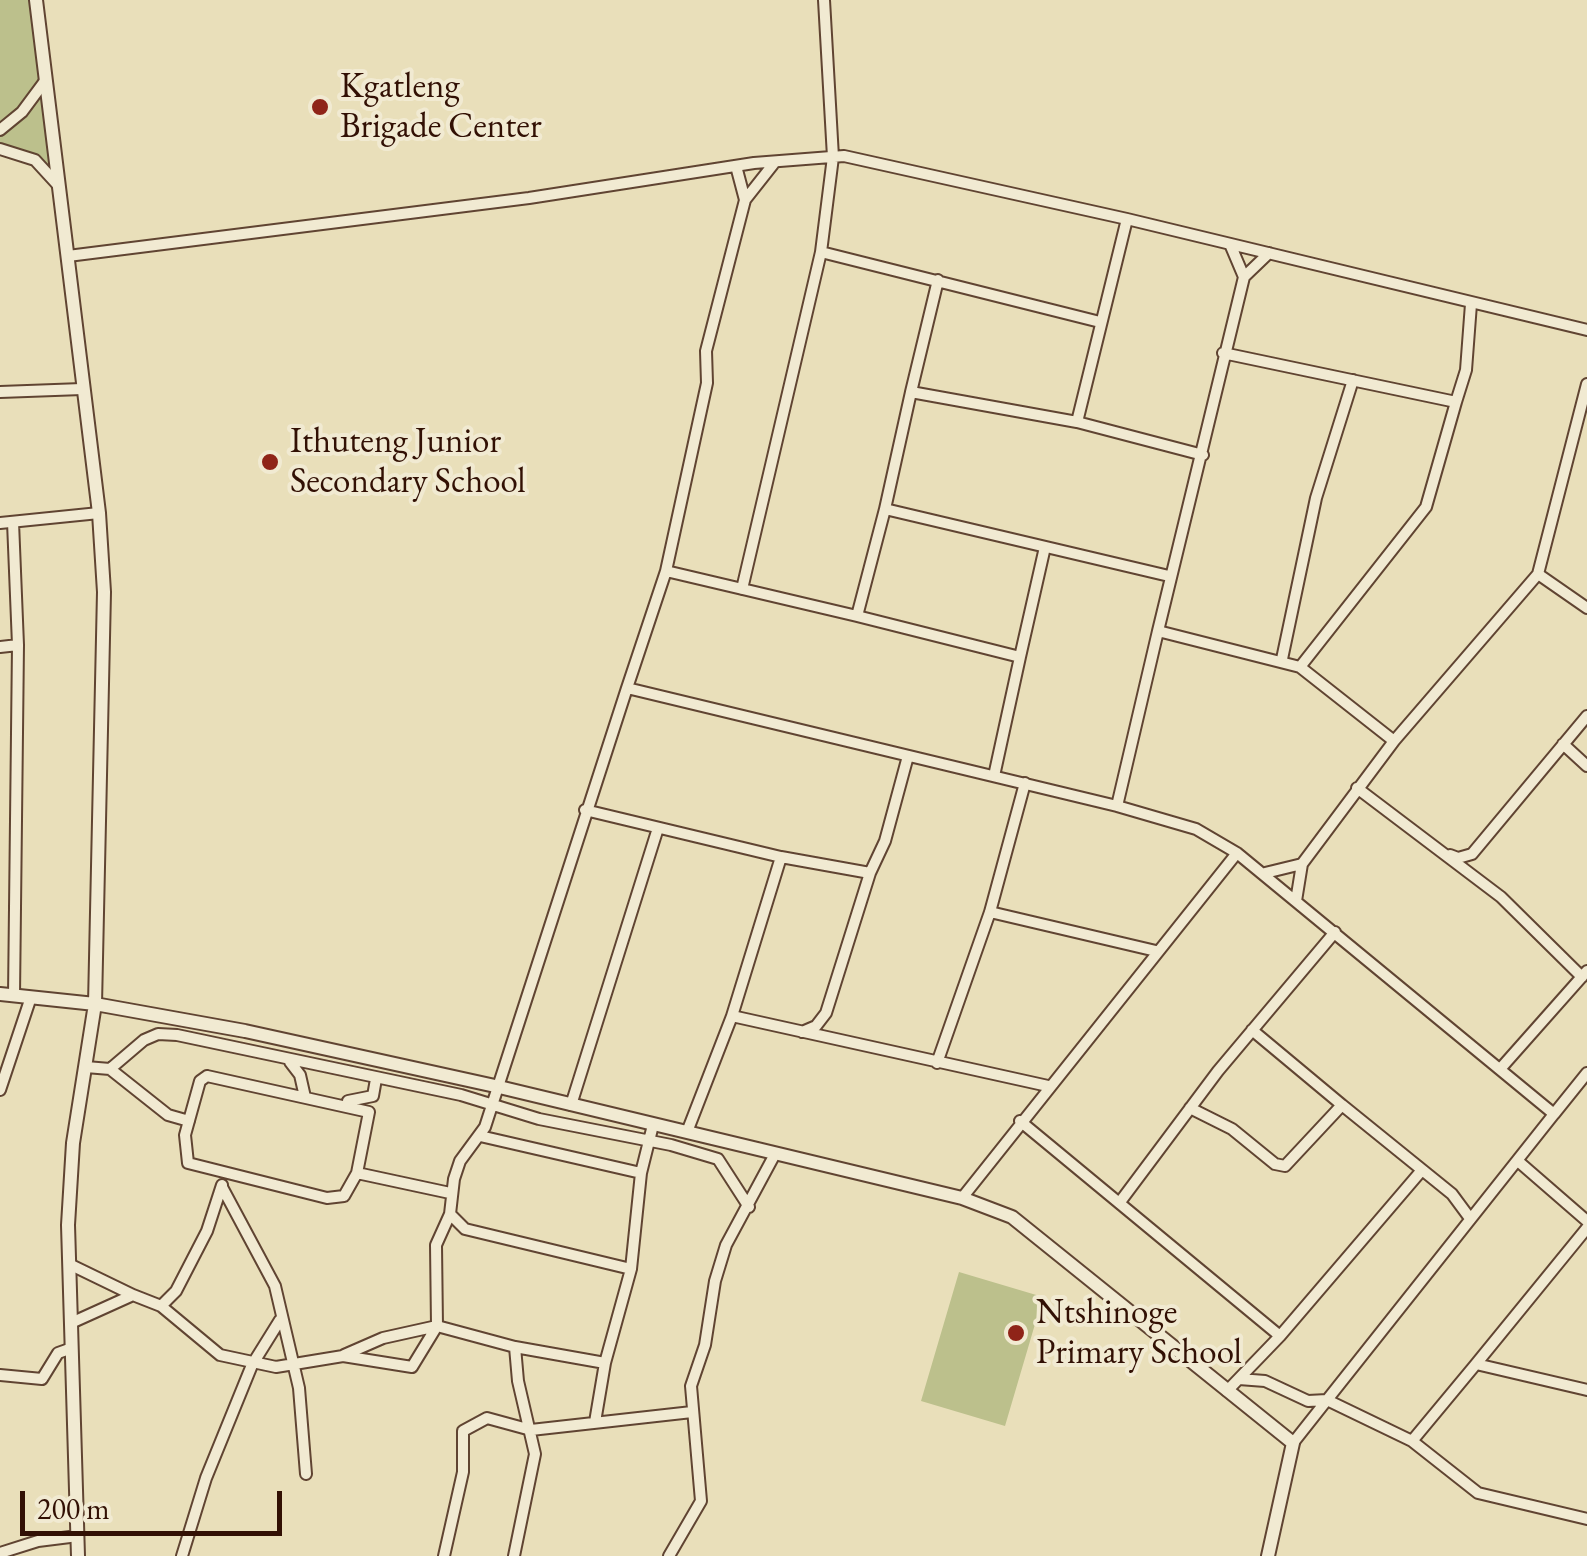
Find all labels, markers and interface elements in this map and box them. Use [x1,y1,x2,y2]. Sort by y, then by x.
place label: Kgatleng Brigade Center [340,66,542,148]
marker: Kgatleng Brigade Center [309,96,331,118]
place label: Ithuteng Junior Secondary School [290,421,526,503]
marker: Ithuteng Junior Secondary School [259,451,281,473]
place label: Ntshinoge Primary School [1036,1292,1242,1374]
marker: Ntshinoge Primary School [1005,1322,1027,1344]
scale bar [25,1471,288,1533]
text: 200 m [37,1489,110,1528]

